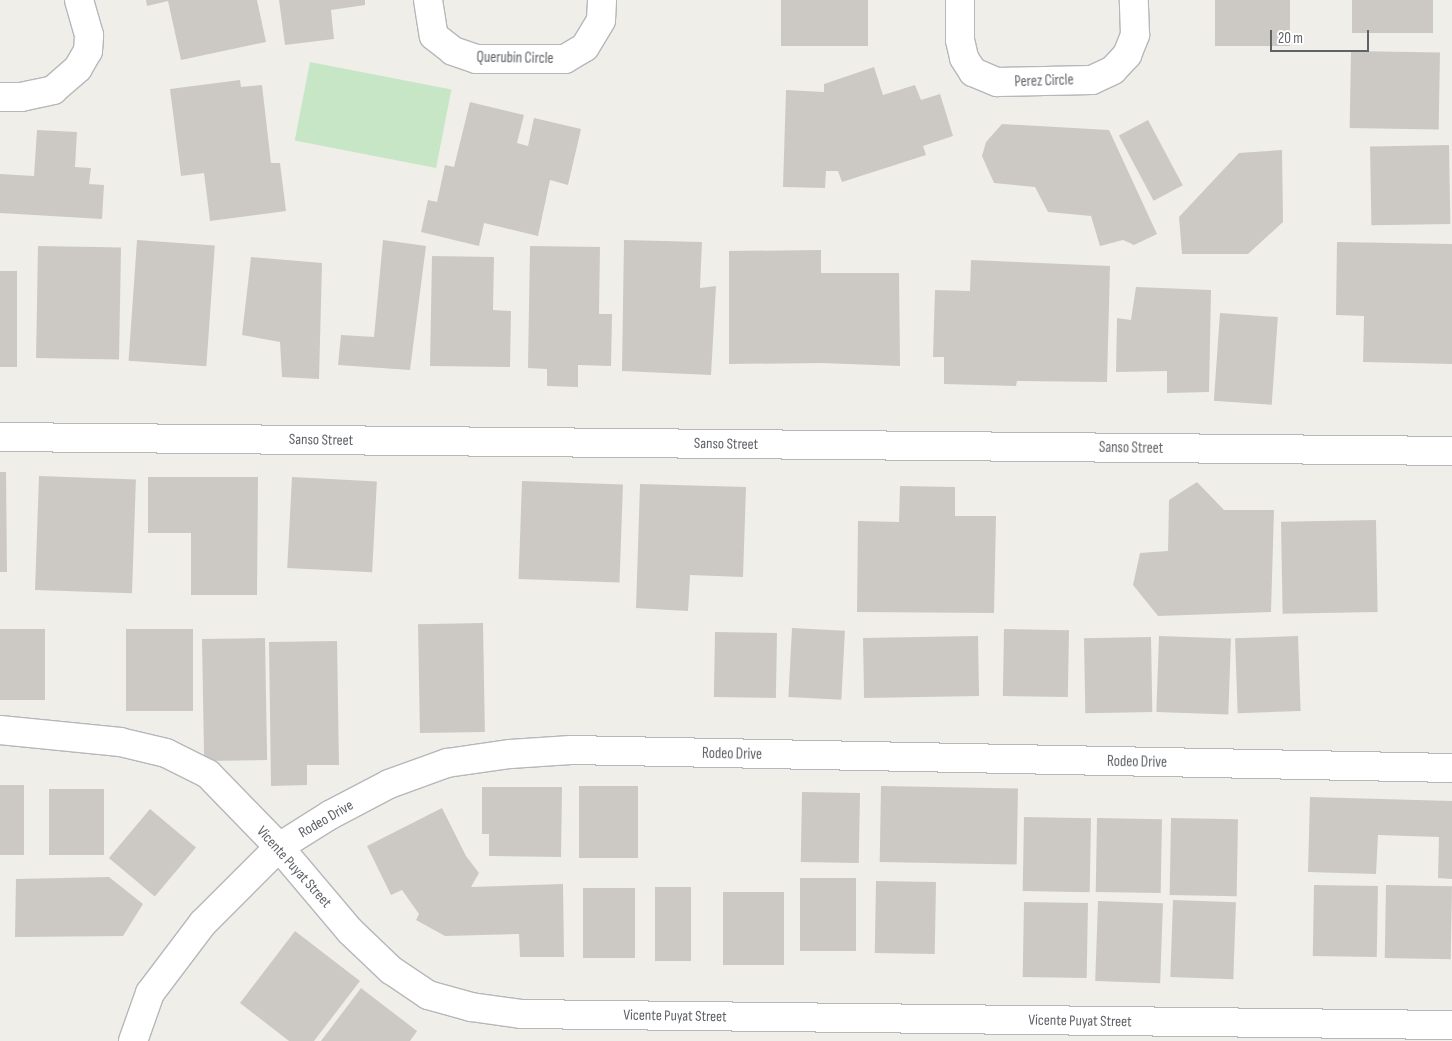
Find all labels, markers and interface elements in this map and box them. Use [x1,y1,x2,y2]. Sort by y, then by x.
scale bar [1272,20,1371,52]
text: 20 m [1278,29,1303,48]
street label: Querubin Circle [476,48,554,68]
street label: Perez Circle [1014,71,1074,91]
street label: Sanso Street [289,430,353,450]
street label: Sanso Street [694,434,758,454]
street label: Sanso Street [1099,438,1163,458]
street label: Rodeo Drive [702,744,762,764]
street label: Rodeo Drive [1107,752,1167,772]
street label: Rodeo Drive [295,796,357,842]
street label: Vicente Puyat Street [253,823,335,911]
street label: Vicente Puyat Street [623,1006,727,1026]
street label: Vicente Puyat Street [1028,1011,1132,1031]

